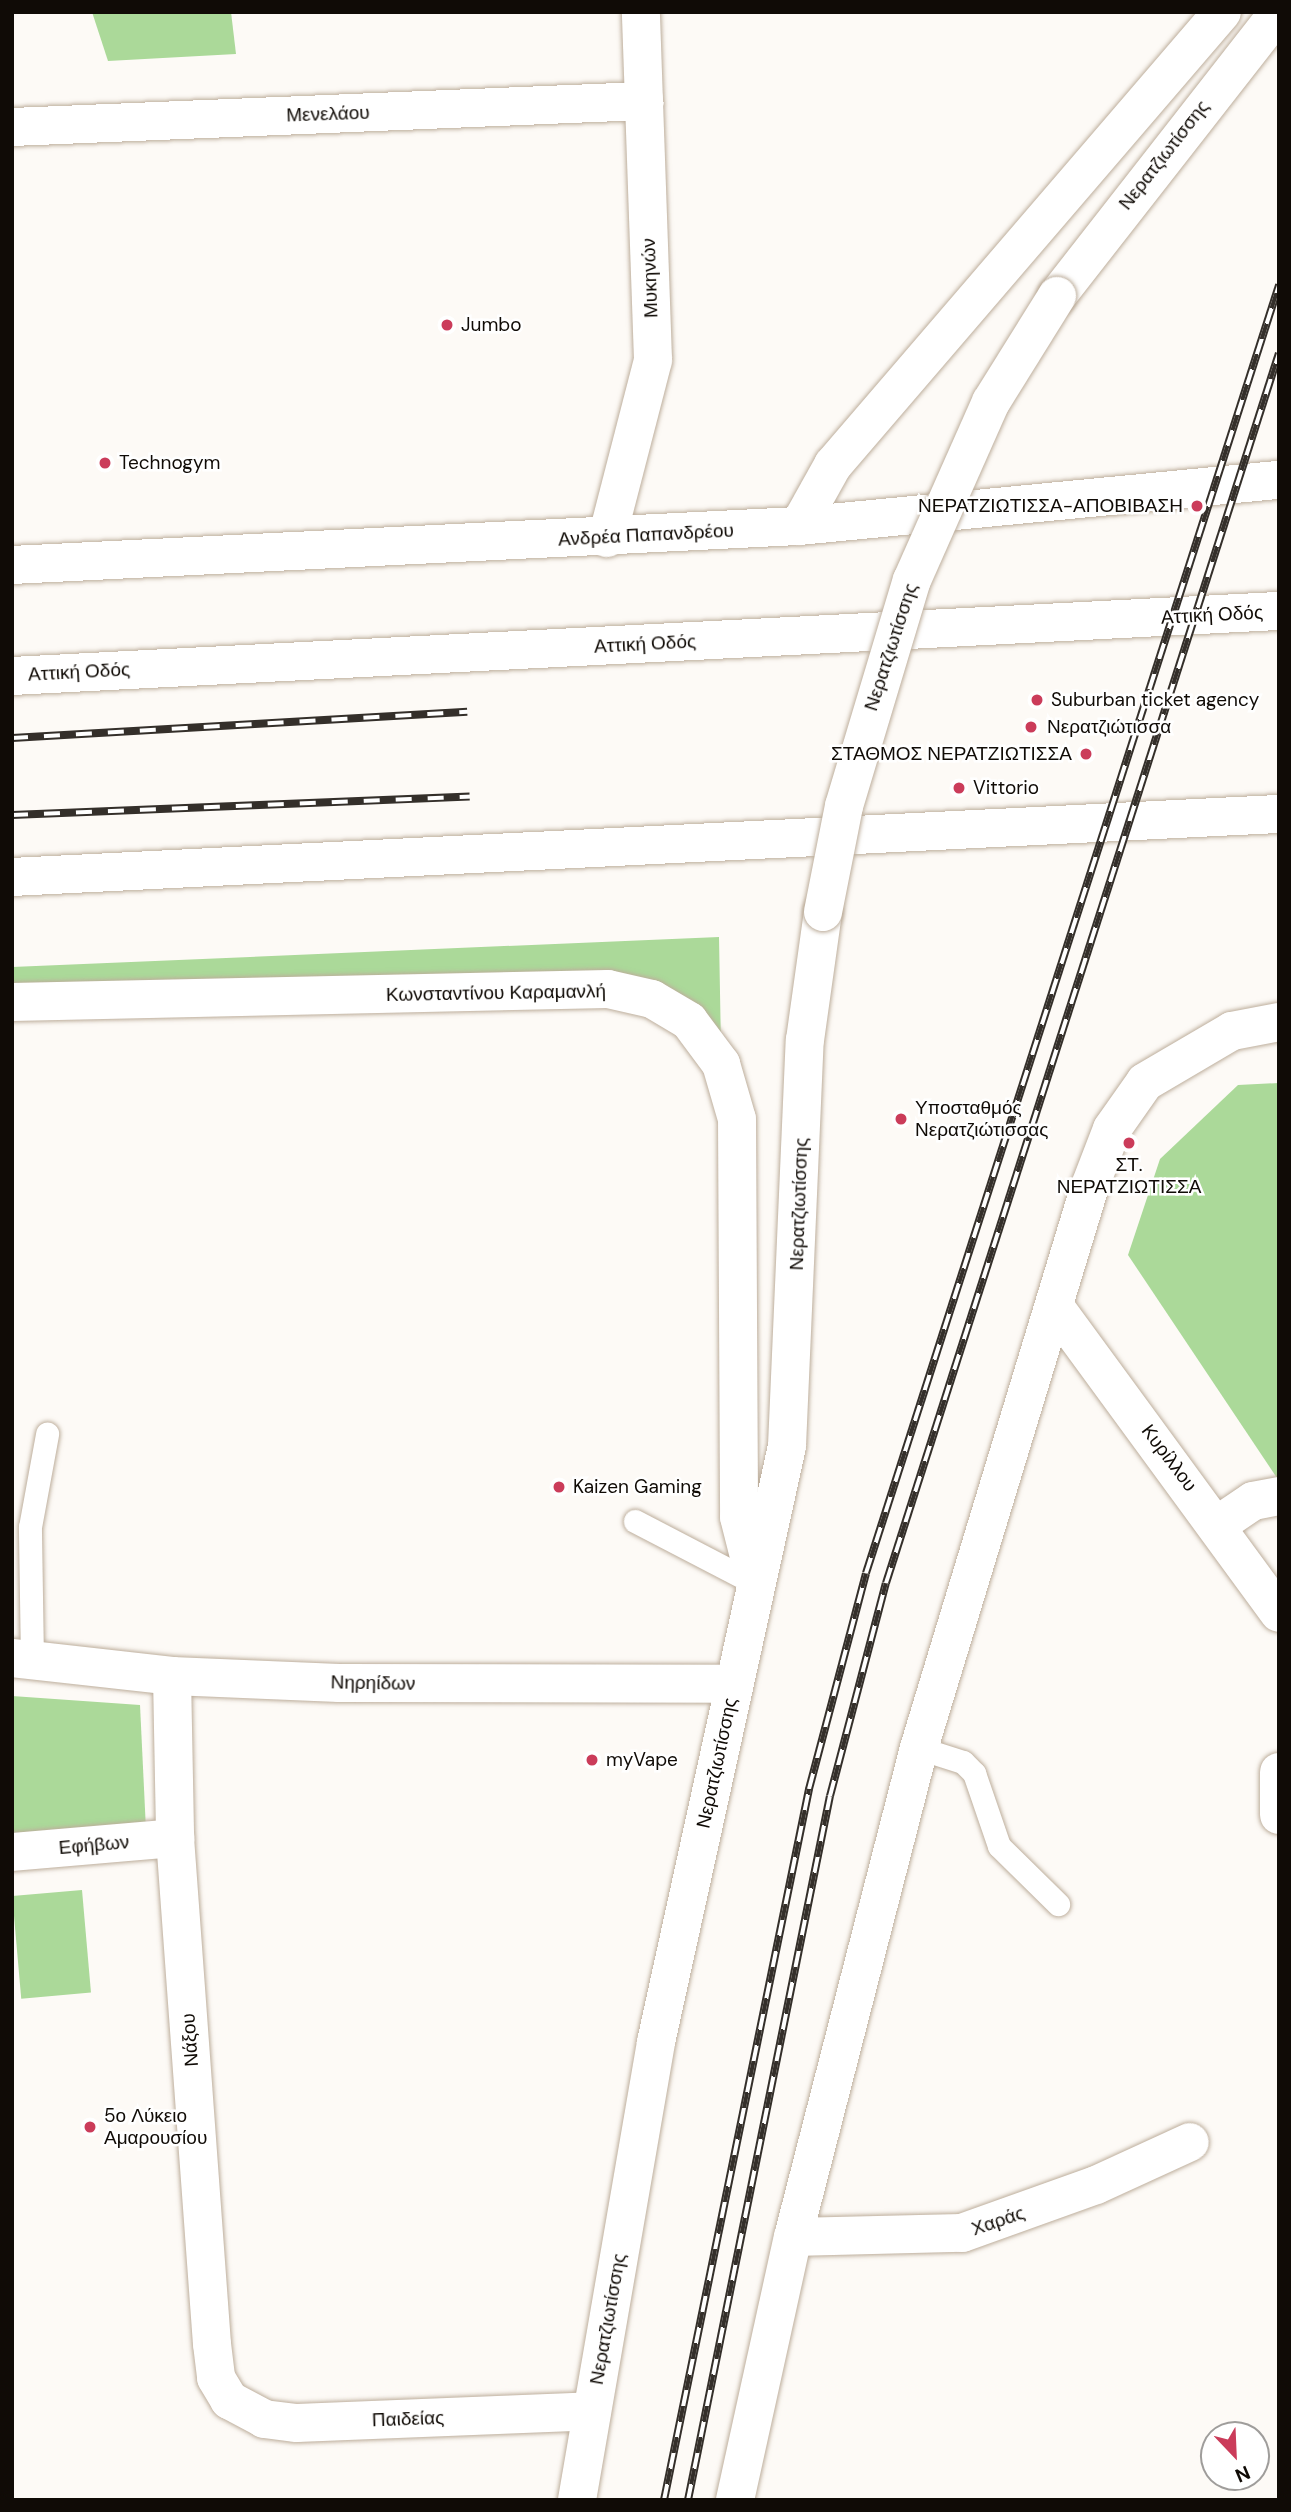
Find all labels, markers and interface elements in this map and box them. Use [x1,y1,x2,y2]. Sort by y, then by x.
street label: Νερατζιωτίσσης [1114,96,1214,214]
street label: Μενελάου [286,101,370,127]
street label: Μυκηνών [637,238,663,318]
place label: Jumbo [461,314,521,336]
marker: Jumbo [439,317,455,333]
place label: Technogym [119,452,220,474]
marker: Technogym [97,455,113,471]
place label: ΝΕΡΑΤΖΙΩΤΙΣΣΑ-ΑΠΟΒΙΒΑΣΗ [918,495,1183,517]
marker: ΝΕΡΑΤΖΙΩΤΙΣΣΑ-ΑΠΟΒΙΒΑΣΗ [1189,498,1205,514]
street label: Ανδρέα Παπανδρέου [558,519,734,551]
street label: Νερατζιωτίσσης [860,580,922,714]
street label: Αττική Οδός [1160,601,1264,629]
street label: Αττική Οδός [593,630,697,658]
street label: Αττική Οδός [27,658,131,686]
place label: Suburban ticket agency [1051,689,1259,711]
marker: Suburban ticket agency [1029,692,1045,708]
place label: Νερατζιώτισσα [1047,716,1171,738]
marker: Νερατζιώτισσα [1021,717,1041,737]
place label: ΣΤΑΘΜΟΣ ΝΕΡΑΤΖΙΩΤΙΣΣΑ [831,743,1072,765]
marker: ΣΤΑΘΜΟΣ ΝΕΡΑΤΖΙΩΤΙΣΣΑ [1078,746,1094,762]
place label: Vittorio [973,777,1039,799]
marker: Vittorio [951,780,967,796]
street label: Κωνσταντίνου Καραμανλή [386,980,606,1006]
place label: Υποσταθμός Νερατζιώτισσας [915,1097,1048,1141]
marker: Υποσταθμός Νερατζιώτισσας [893,1111,909,1127]
marker: ΣΤ. ΝΕΡΑΤΖΙΩΤΙΣΣΑ [1121,1135,1137,1151]
street label: Νερατζιωτίσσης [785,1137,813,1271]
place label: ΣΤ. ΝΕΡΑΤΖΙΩΤΙΣΣΑ [1057,1154,1201,1198]
street label: Κυρίλλου [1136,1420,1202,1496]
place label: Kaizen Gaming [573,1476,702,1498]
marker: Kaizen Gaming [551,1479,567,1495]
street label: Νηρηίδων [330,1671,416,1695]
street label: Νερατζιωτίσσης [692,1696,742,1830]
place label: myVape [606,1749,678,1771]
marker: myVape [584,1752,600,1768]
street label: Εφήβων [58,1831,130,1859]
street label: Νάξου [177,2012,203,2068]
place label: 5ο Λύκειο Αμαρουσίου [104,2105,207,2149]
marker: 5ο Λύκειο Αμαρουσίου [82,2119,98,2135]
street label: Χαράς [968,2201,1028,2241]
street label: Νερατζιωτίσσης [585,2252,631,2386]
street label: Παιδείας [371,2406,445,2432]
north arrow [1200,2421,1270,2491]
text: N [1231,2460,1254,2488]

